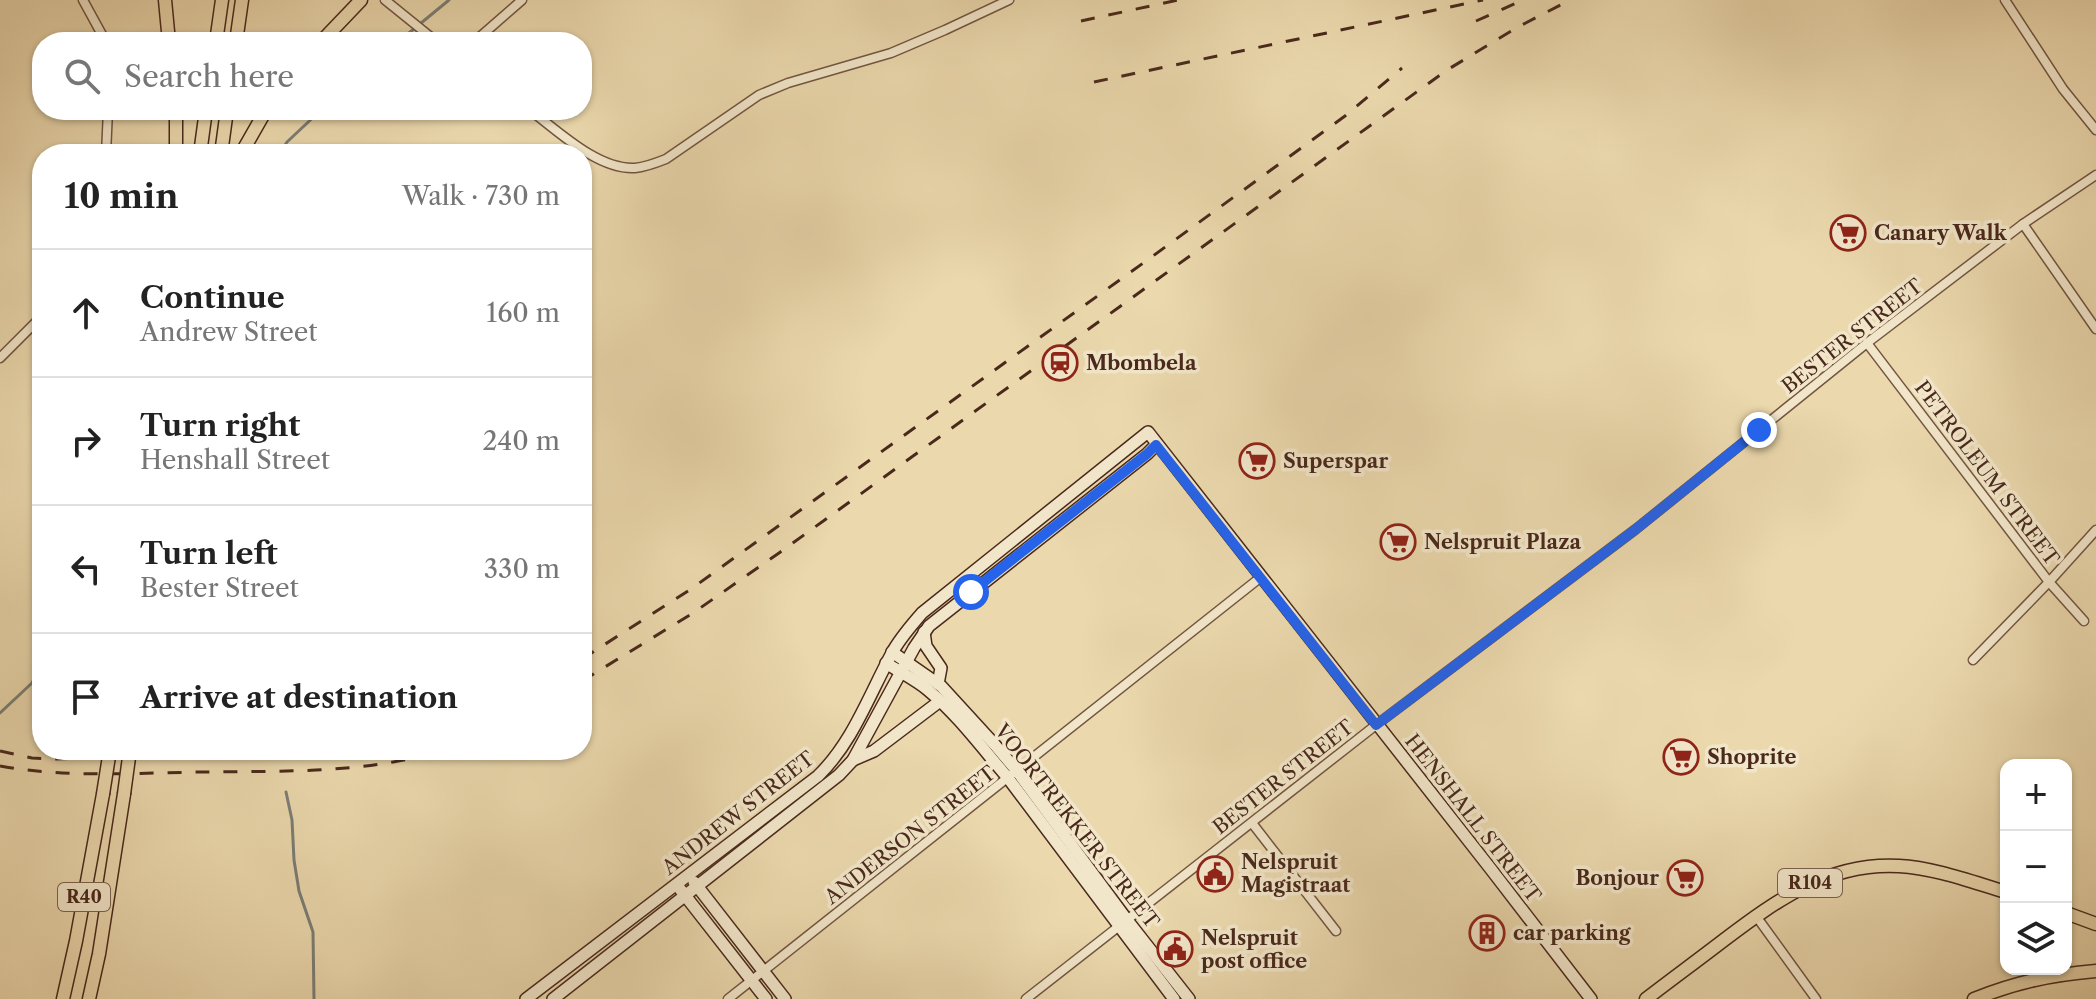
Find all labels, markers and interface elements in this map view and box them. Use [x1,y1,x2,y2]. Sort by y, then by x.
search box [32,32,592,120]
icon: search [60,54,104,98]
text: Search here [124,58,294,95]
text: 10 min [64,175,179,217]
text: Walk · 730 m [402,180,560,212]
supermarket icon: Canary Walk [1829,214,1867,252]
place label: Canary Walk [1874,221,2008,245]
street label: BESTER STREET [1777,274,1927,398]
text: Continue [140,279,285,316]
icon: ahead [64,291,108,335]
text: 160 m [486,297,560,329]
text: Andrew Street [140,316,317,348]
station icon: Mbombela [1041,344,1079,382]
place label: Mbombela [1086,351,1197,375]
street label: PETROLEUM STREET [1910,376,2064,570]
text: Turn right [140,407,300,444]
route end [1741,412,1777,448]
icon: right [64,419,108,463]
text: 240 m [482,425,560,457]
supermarket icon: Superspar [1238,442,1276,480]
text: Henshall Street [140,444,330,476]
place label: Superspar [1283,449,1388,473]
supermarket icon: Nelspruit Plaza [1379,523,1417,561]
place label: Nelspruit Plaza [1424,530,1581,554]
text: Turn left [140,535,277,572]
icon: left [64,547,108,591]
text: 330 m [484,553,560,585]
text: Bester Street [140,572,299,604]
route start [953,574,989,610]
icon: arrive [64,675,108,719]
text: Arrive at destination [140,679,458,716]
street label: BESTER STREET [1208,715,1358,839]
street label: VOORTREKKER STREET [989,718,1164,933]
street label: HENSHALL STREET [1400,729,1546,907]
supermarket icon: Shoprite [1662,738,1700,776]
place label: Shoprite [1707,745,1797,769]
street label: ANDREW STREET [656,746,819,880]
map controls [2000,759,2072,975]
button: + [2000,759,2072,831]
street label: ANDERSON STREET [819,761,1000,910]
button: − [2000,831,2072,903]
place label: Nelspruit Magistraat [1241,850,1350,897]
public building icon: Nelspruit Magistraat [1196,855,1234,893]
supermarket icon: Bonjour [1666,859,1704,897]
place label: Bonjour [1575,866,1659,890]
road number: R104 [1778,869,1842,897]
road number: R40 [58,883,110,911]
button: layers [2000,903,2072,975]
building icon: car parking [1468,914,1506,952]
place label: car parking [1513,921,1631,945]
place label: Nelspruit post office [1201,926,1307,973]
public building icon: Nelspruit post office [1156,930,1194,968]

